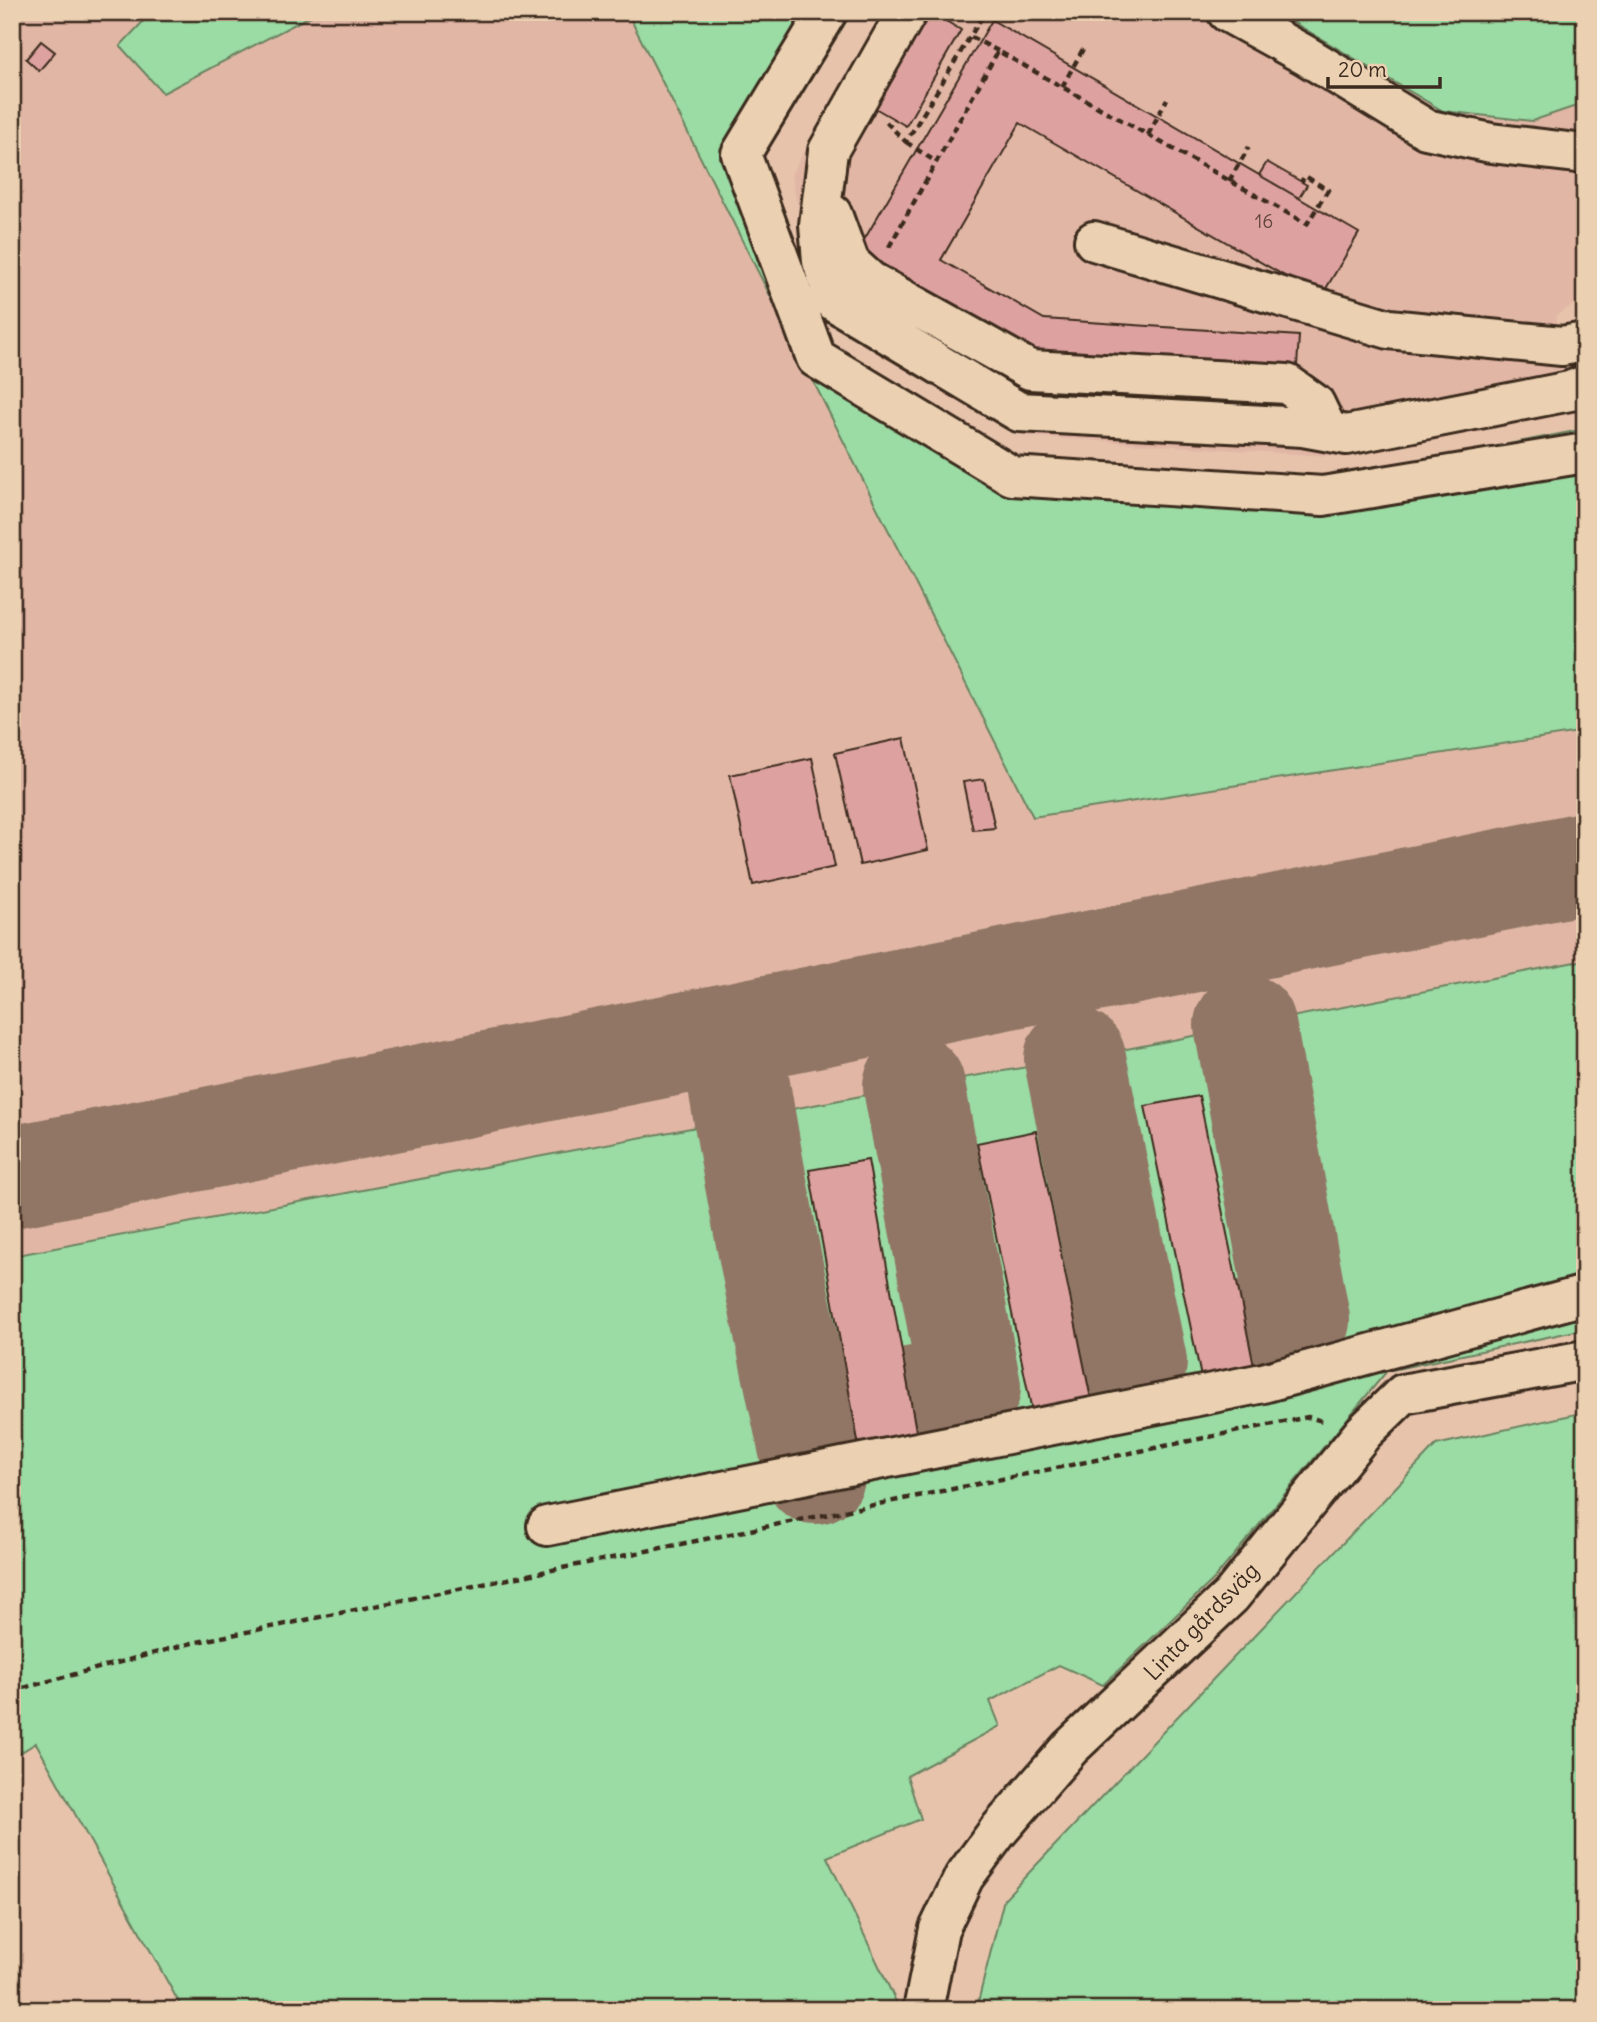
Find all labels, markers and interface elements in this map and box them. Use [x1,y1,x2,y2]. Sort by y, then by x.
scale bar [1328,46,1440,90]
text: 20 m [1338,56,1387,83]
house number: 16 [1255,209,1273,233]
street label: Linta gårdsväg [1137,1556,1265,1686]

